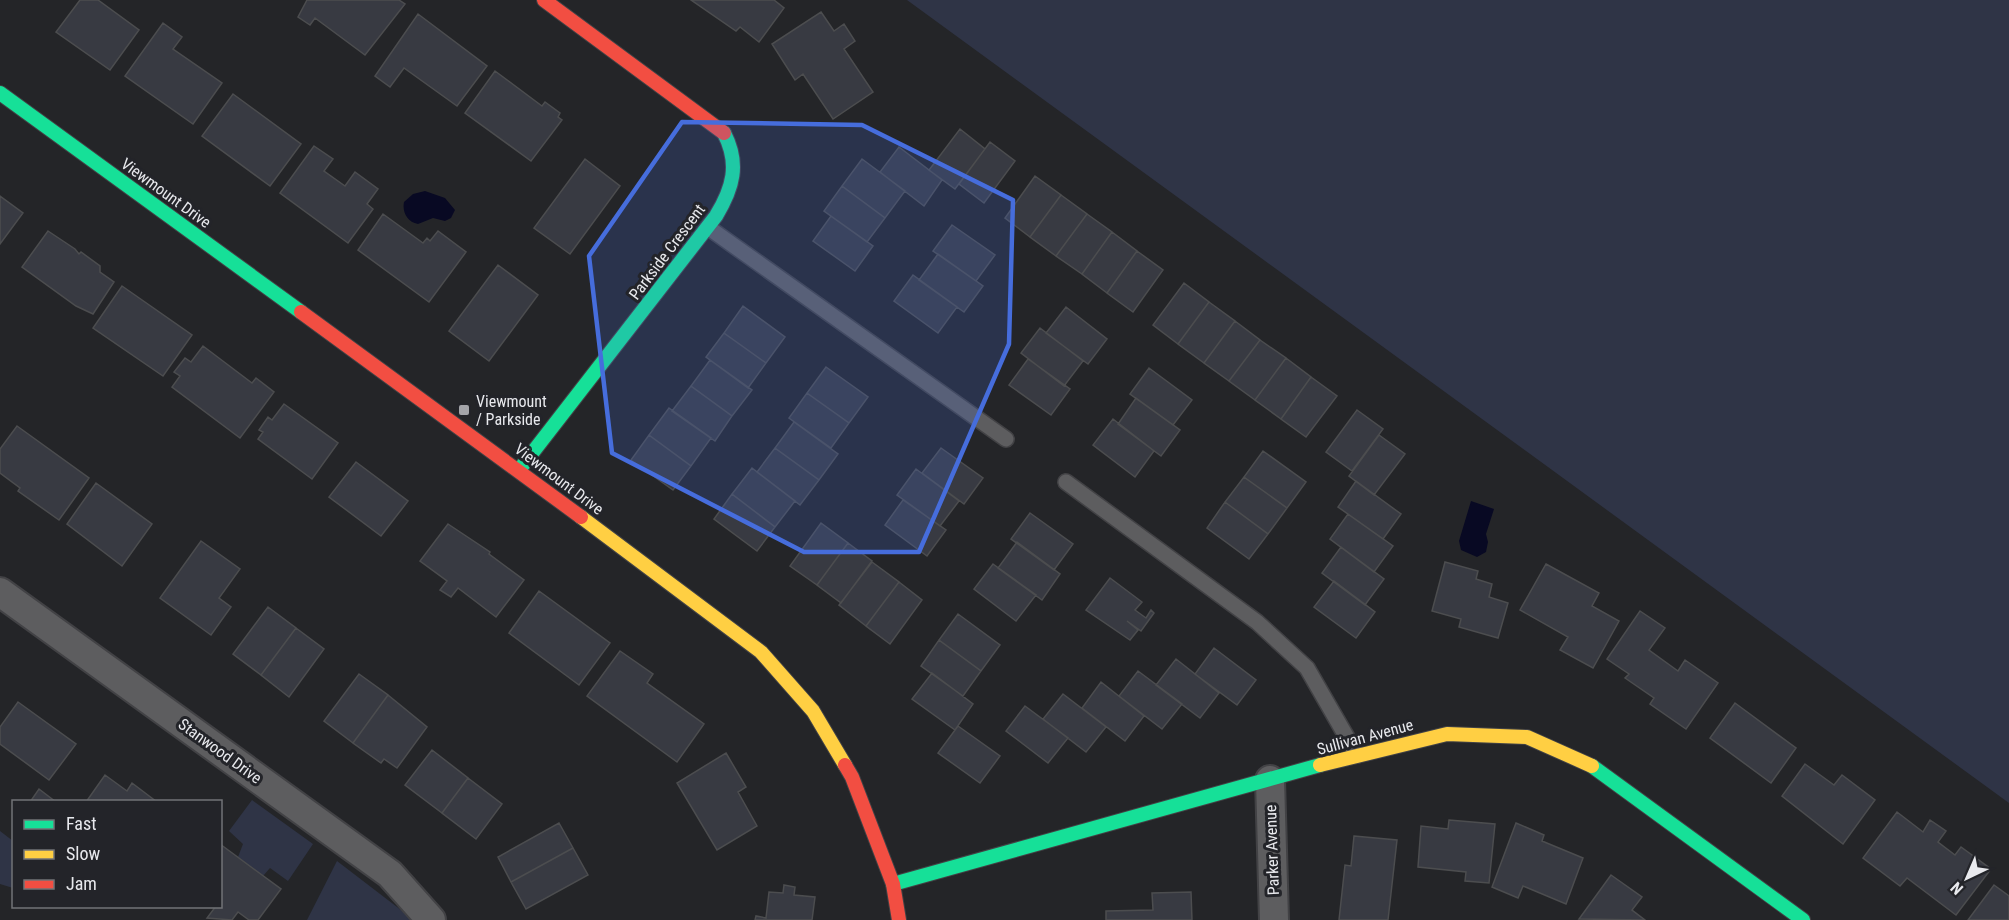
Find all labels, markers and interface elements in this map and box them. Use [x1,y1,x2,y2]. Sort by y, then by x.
street label: Viewmount Drive [117,154,215,232]
street label: Parkside Crescent [625,200,709,303]
place label: Viewmount / Parkside [476,392,547,429]
marker: Viewmount / Parkside [457,403,471,417]
street label: Viewmount Drive [511,439,607,519]
street label: Stanwood Drive [175,714,265,788]
street label: Sullivan Avenue [1315,715,1415,759]
legend [12,800,222,908]
street label: Parker Avenue [1261,804,1283,896]
text: Fast [66,813,97,834]
text: Slow [66,843,101,864]
north arrow [1937,848,1997,908]
text: Jam [66,873,97,894]
text: N [1947,878,1967,899]

